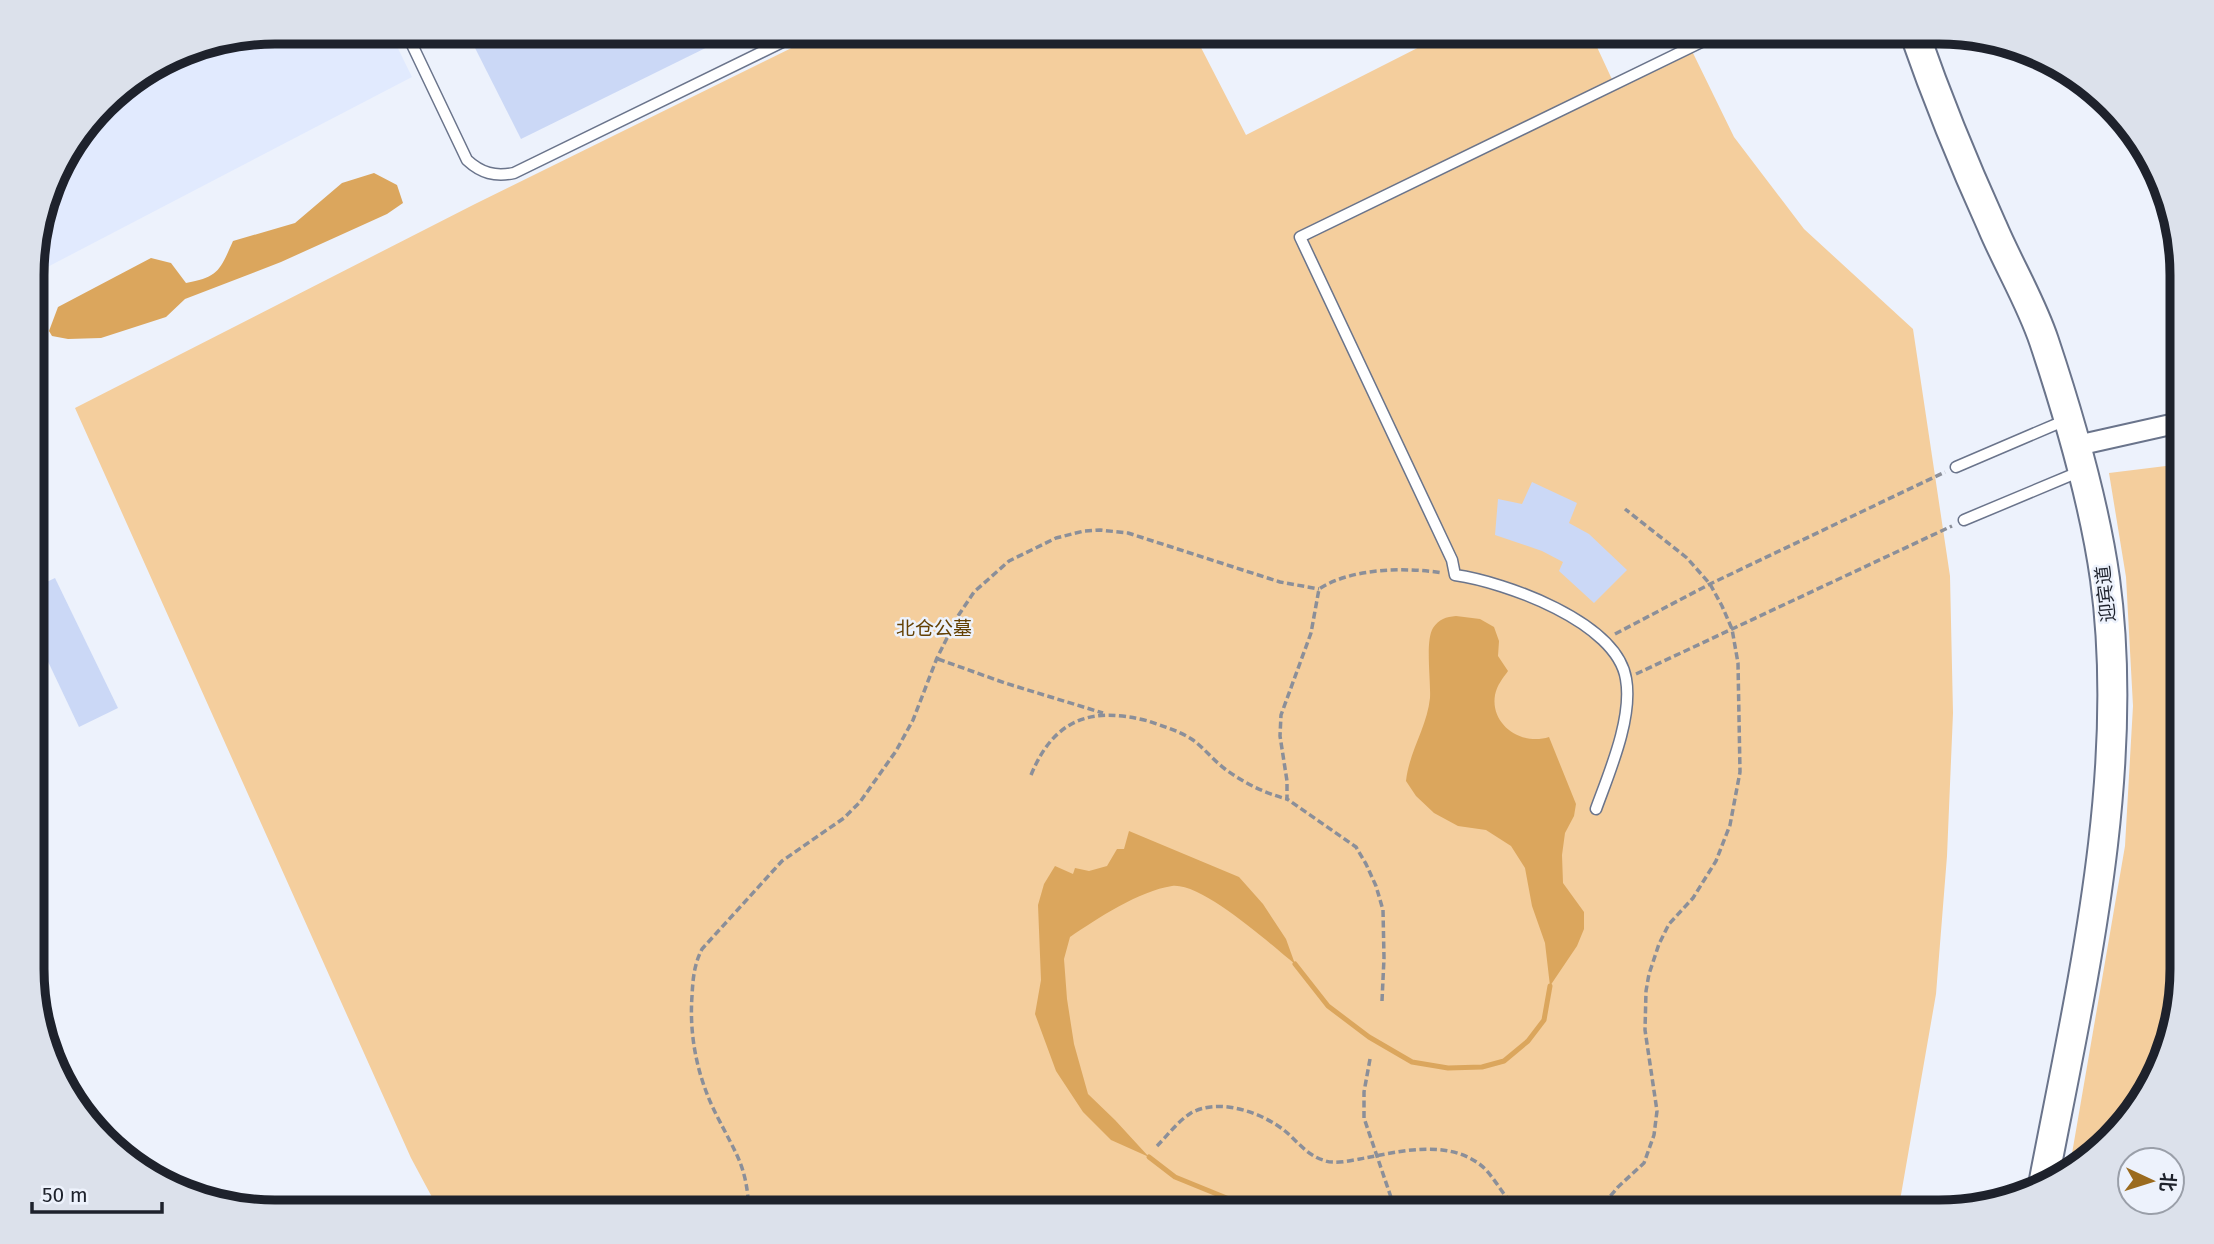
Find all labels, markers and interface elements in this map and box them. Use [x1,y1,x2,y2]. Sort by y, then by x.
street label: 迎宾道 [2091,564,2120,624]
park label: 北仓公墓 [896,617,972,640]
north arrow [2116,1146,2186,1216]
scale bar [32,1170,161,1214]
text: 北 [2155,1172,2180,1192]
text: 50 m [42,1182,88,1208]

